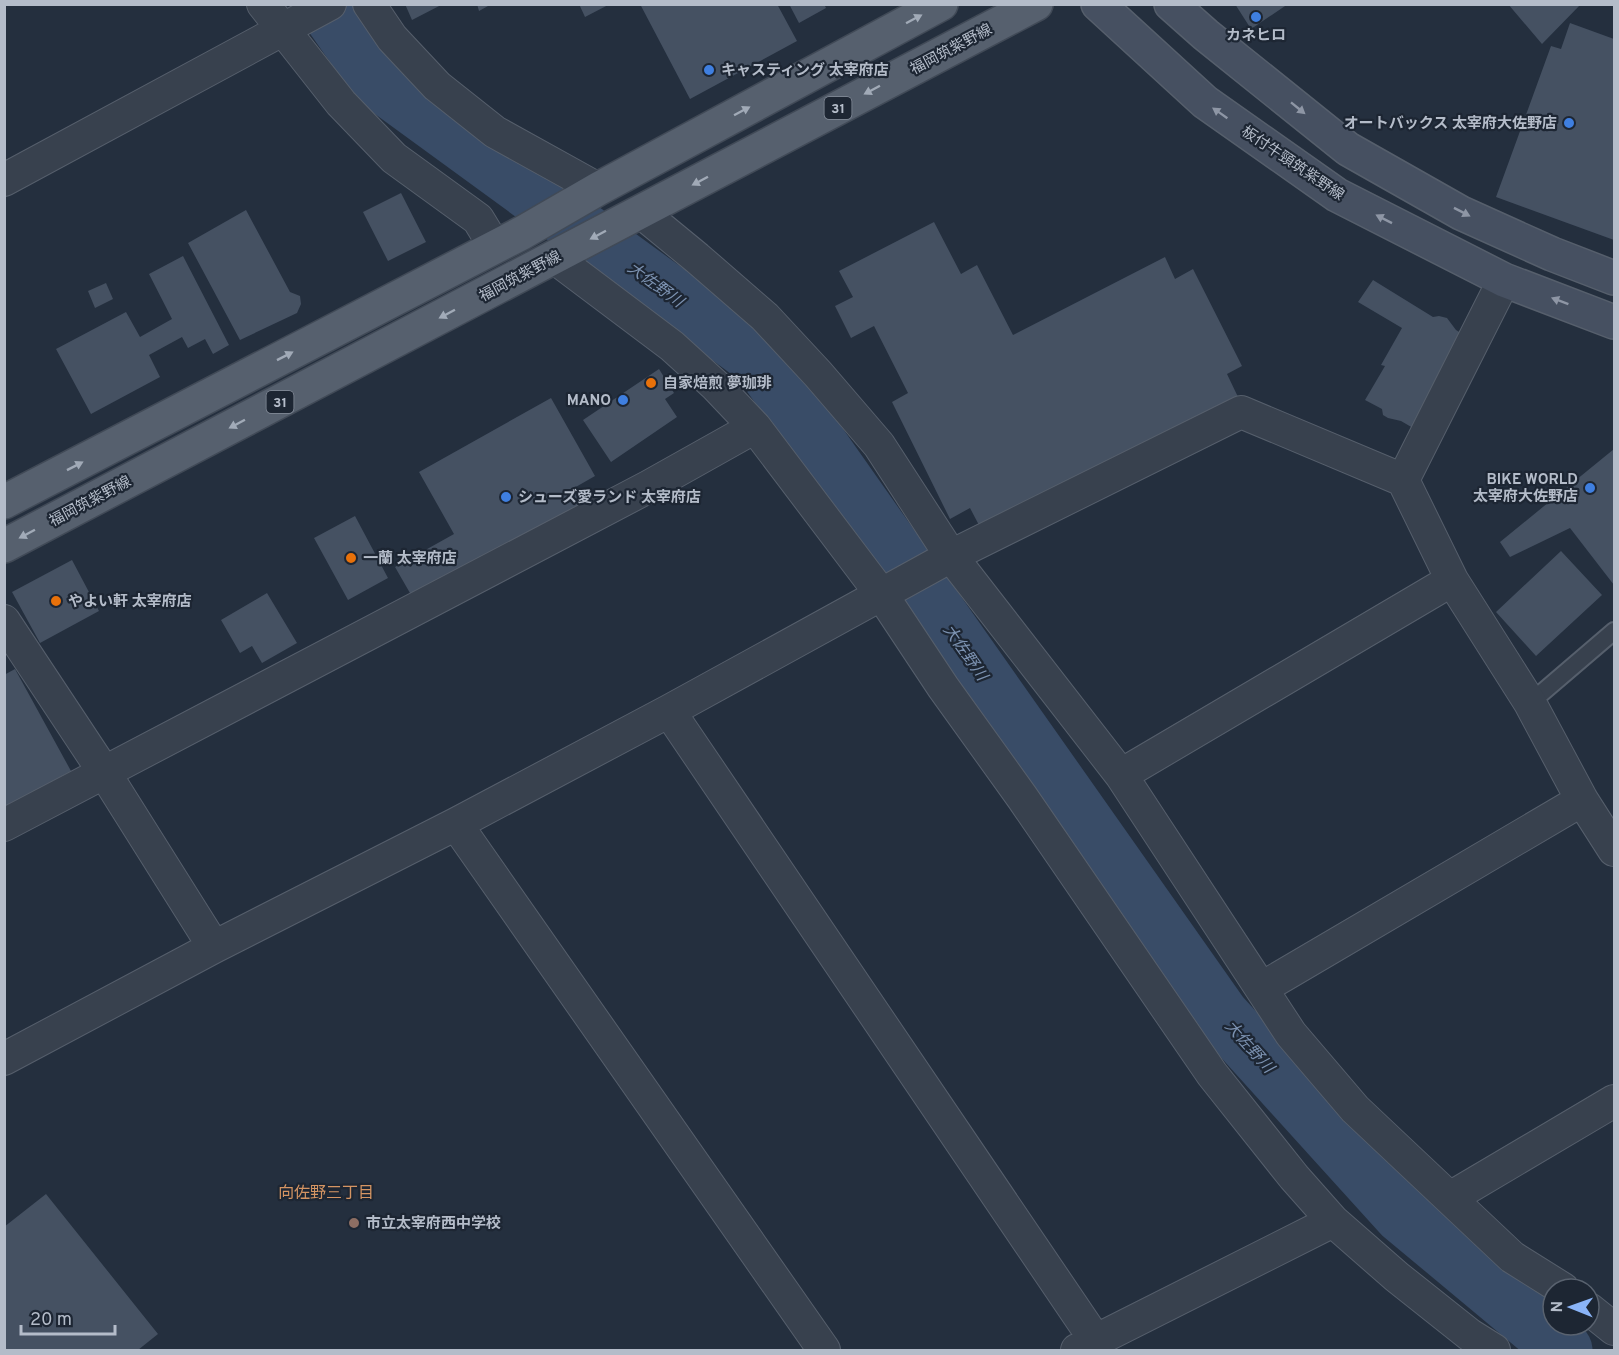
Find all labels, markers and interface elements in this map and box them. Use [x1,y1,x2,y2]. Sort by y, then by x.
marker: カネヒロ [1249,10,1263,24]
one-way arrow [906,14,923,24]
street label: 福岡筑紫野線 [908,21,996,80]
place label: カネヒロ [1226,27,1286,46]
place label: キャスティング 太宰府店 [721,62,889,81]
marker: キャスティング 太宰府店 [702,63,716,77]
one-way arrow [864,85,881,95]
road number: 31 [824,97,852,119]
one-way arrow [1290,102,1306,115]
one-way arrow [734,106,751,116]
one-way arrow [1213,107,1229,119]
place label: オートバックス 太宰府大佐野店 [1344,115,1557,134]
marker: オートバックス 太宰府大佐野店 [1562,116,1576,130]
street label: 板付牛頸筑紫野線 [1237,122,1348,206]
one-way arrow [691,176,708,186]
one-way arrow [1453,207,1471,217]
one-way arrow [1375,214,1392,223]
one-way arrow [589,230,606,240]
street label: 福岡筑紫野線 [477,248,565,307]
water label: 大佐野川 [623,259,688,314]
one-way arrow [1551,296,1569,306]
one-way arrow [438,309,455,319]
one-way arrow [277,351,294,361]
place label: 自家焙煎 夢珈琲 [663,375,772,394]
marker: 自家焙煎 夢珈琲 [644,376,658,390]
road number: 31 [266,391,294,413]
place label: MANO [567,392,611,411]
marker: MANO [616,393,630,407]
one-way arrow [228,419,245,429]
one-way arrow [66,461,84,471]
place label: BIKE WORLD 太宰府大佐野店 [1473,471,1578,507]
street label: 福岡筑紫野線 [47,473,135,532]
marker: BIKE WORLD 太宰府大佐野店 [1583,481,1597,495]
place label: シューズ愛ランド 太宰府店 [518,488,701,508]
marker: シューズ愛ランド 太宰府店 [499,490,513,504]
one-way arrow [18,529,35,539]
place label: 一蘭 太宰府店 [363,550,457,569]
marker: 一蘭 太宰府店 [344,551,358,565]
place label: やよい軒 太宰府店 [68,593,192,612]
marker: やよい軒 太宰府店 [49,594,63,608]
water label: 大佐野川 [938,621,992,687]
water label: 大佐野川 [1220,1017,1279,1079]
district label: 向佐野三丁目 [278,1184,374,1204]
place label: 市立太宰府西中学校 [366,1215,501,1234]
marker: 市立太宰府西中学校 [347,1216,361,1230]
north arrow [1541,1277,1601,1337]
scale bar [21,1298,116,1336]
text: N [1548,1301,1568,1313]
text: 20 m [30,1309,72,1332]

